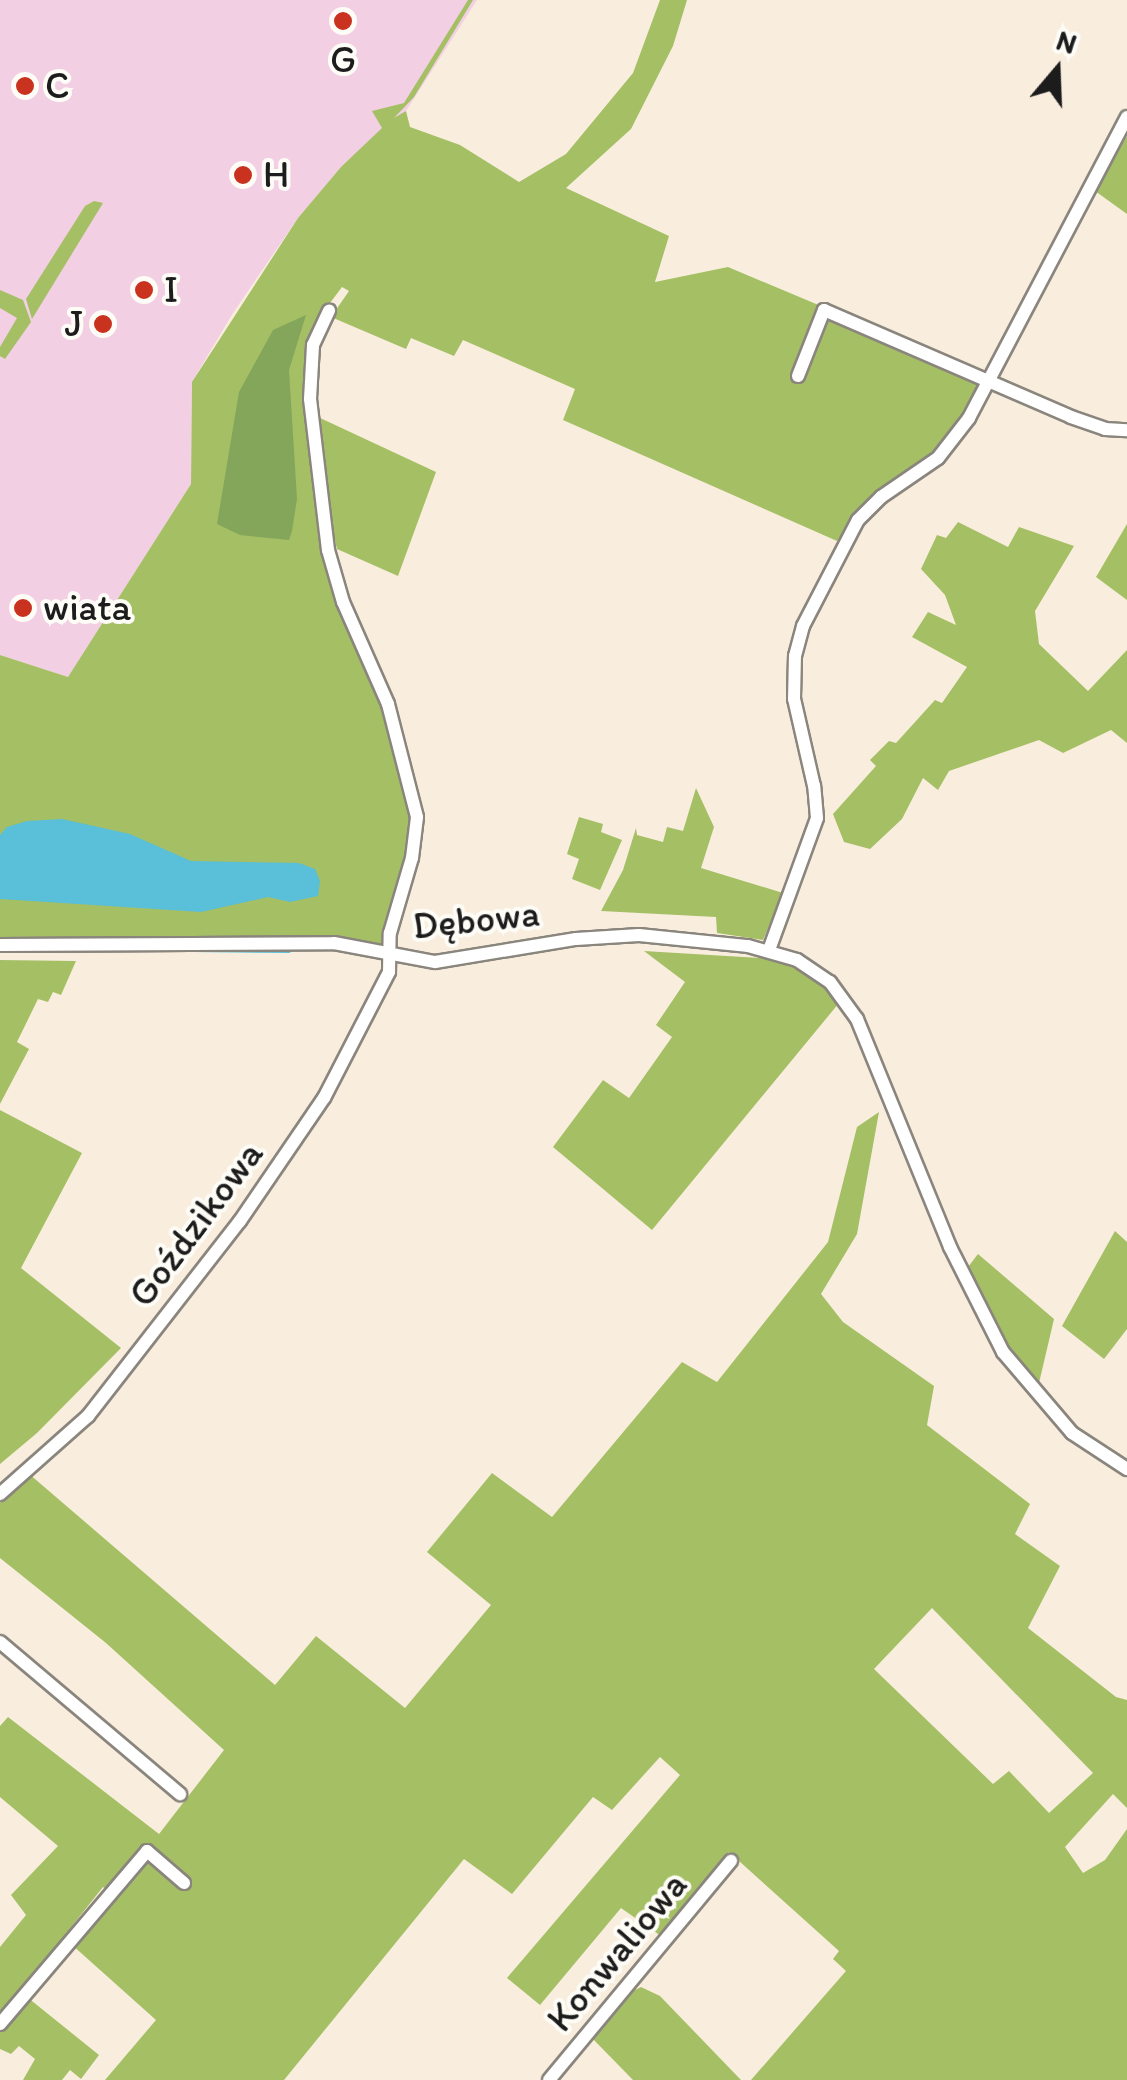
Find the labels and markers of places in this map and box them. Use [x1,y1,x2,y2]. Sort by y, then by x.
marker: G [332,10,354,32]
place label: G [330,37,356,83]
place label: C [45,63,69,109]
marker: C [14,75,36,97]
place label: H [263,152,289,198]
marker: H [232,164,254,186]
place label: I [164,267,178,313]
marker: I [133,279,155,301]
place label: J [64,301,83,347]
marker: J [92,313,114,335]
place label: wiata [43,585,131,631]
marker: wiata [12,597,34,619]

